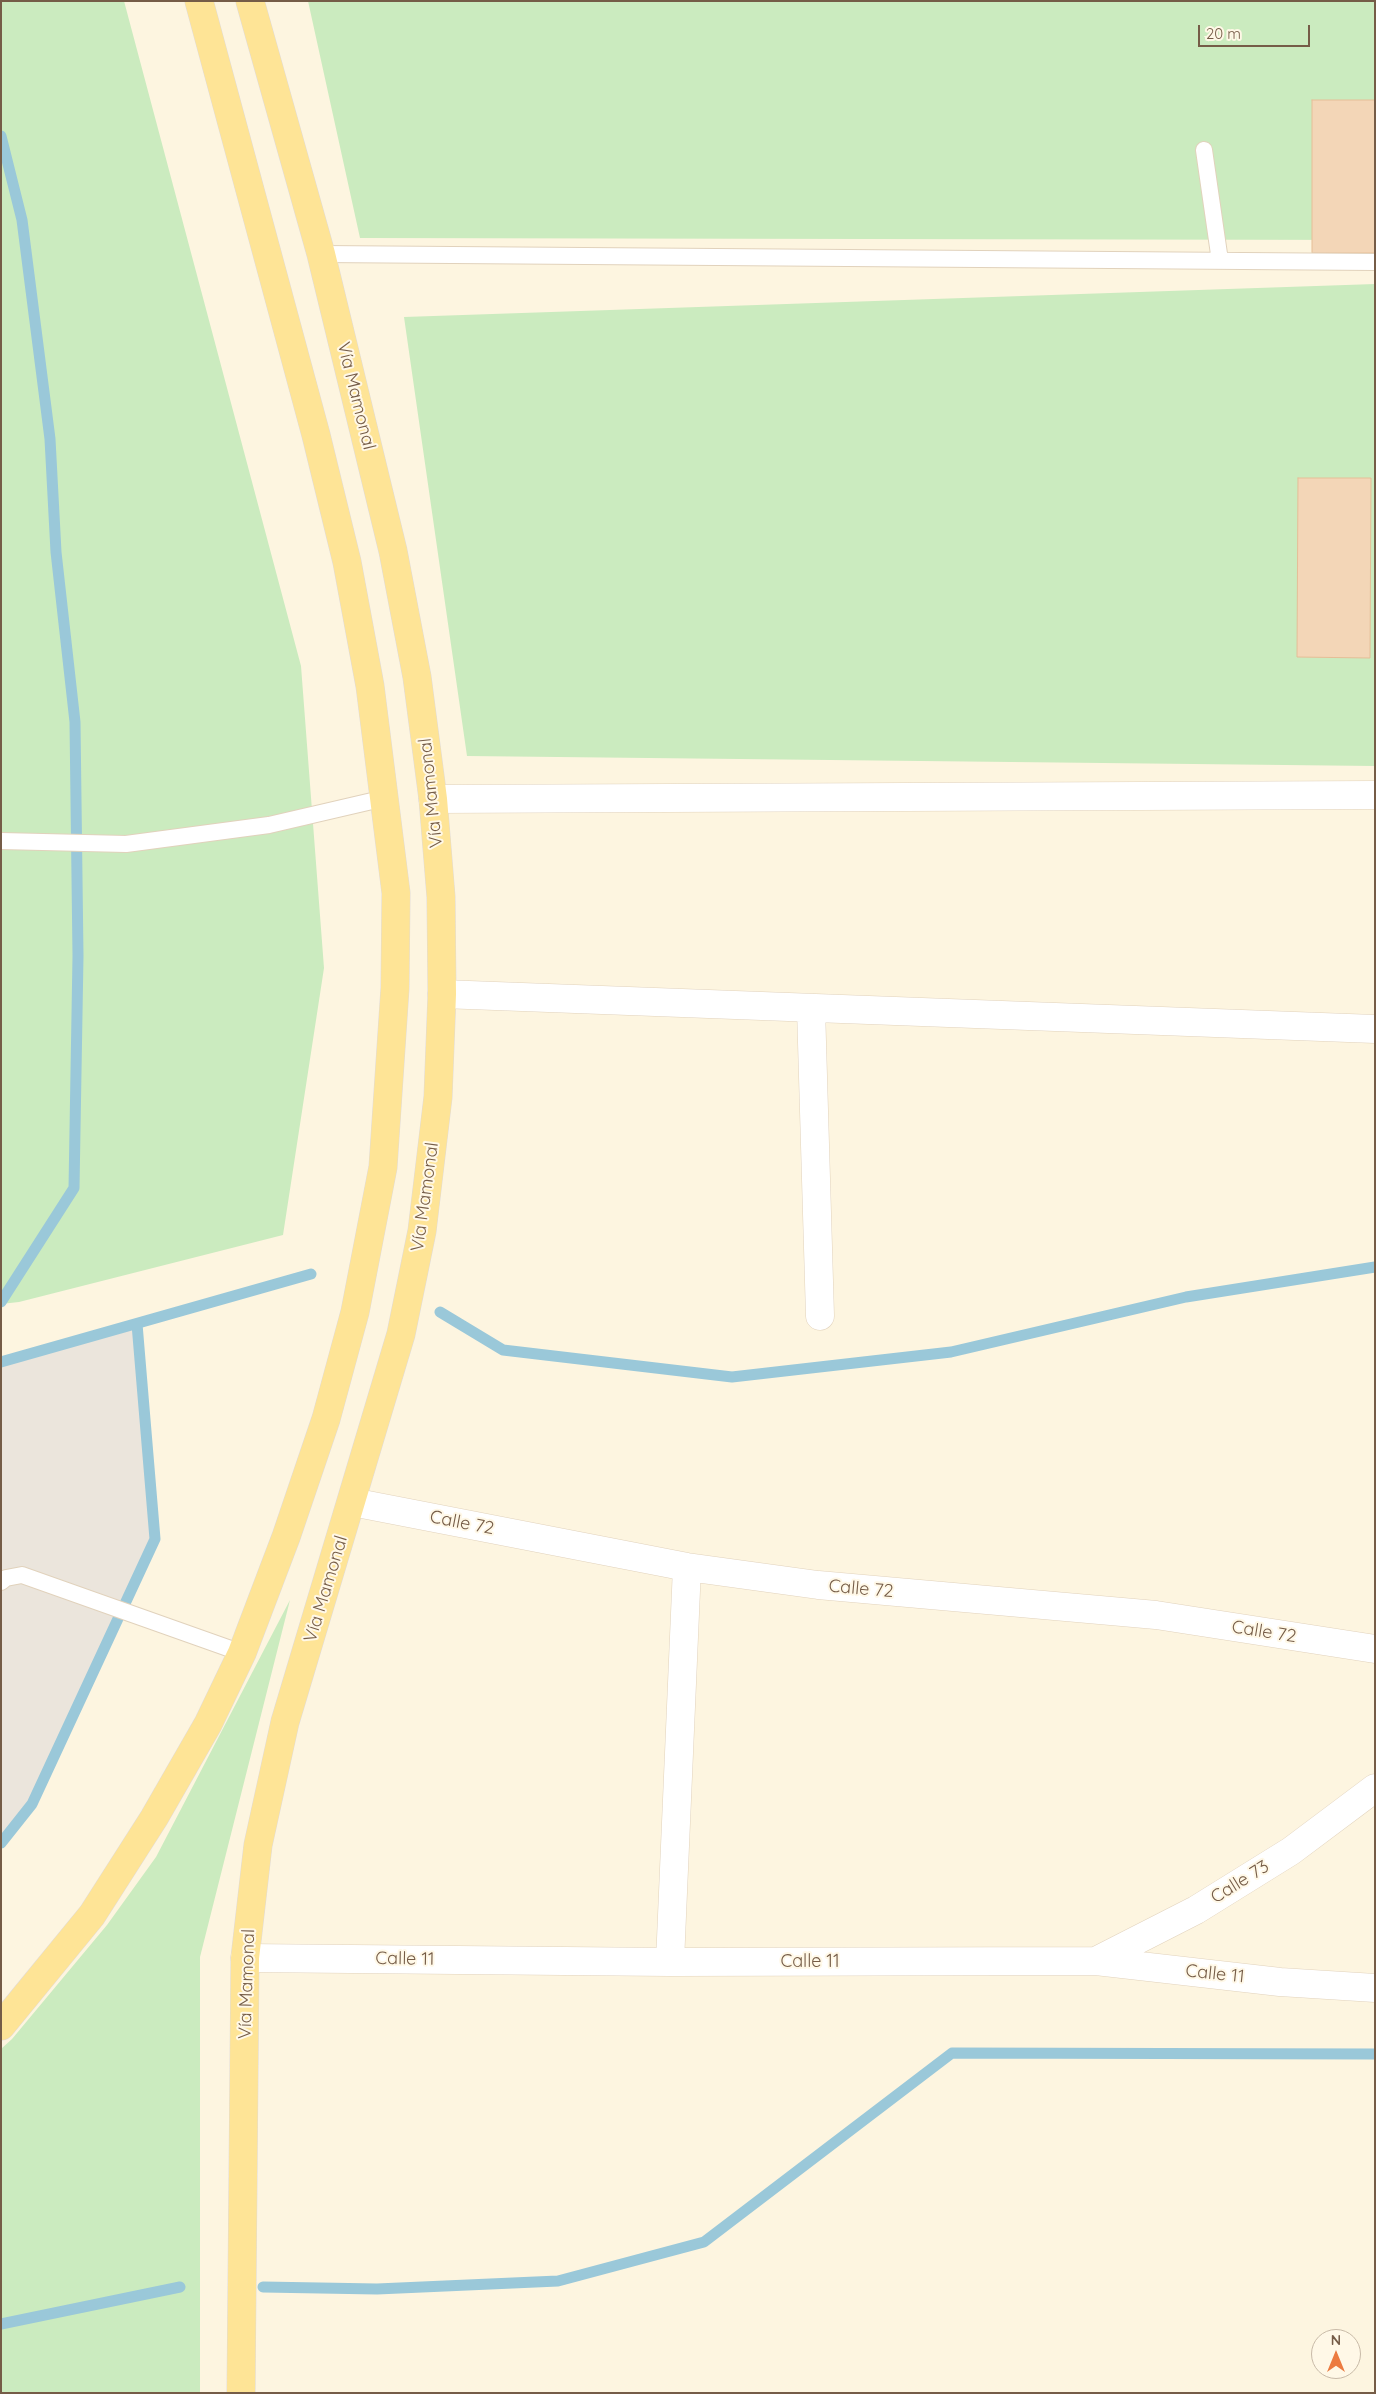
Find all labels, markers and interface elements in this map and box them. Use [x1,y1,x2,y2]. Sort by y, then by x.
scale bar [1201,15,1314,47]
text: 20 m [1206,24,1241,43]
street label: Vía Mamonal [332,340,380,452]
street label: Vía Mamonal [415,737,447,849]
street label: Vía Mamonal [407,1141,443,1253]
street label: Calle 72 [428,1506,496,1540]
street label: Vía Mamonal [300,1533,352,1645]
street label: Calle 72 [828,1575,894,1603]
street label: Calle 72 [1230,1616,1298,1648]
street label: Calle 73 [1207,1856,1273,1908]
street label: Vía Mamonal [234,1929,260,2039]
street label: Calle 11 [375,1948,435,1970]
street label: Calle 11 [780,1951,840,1973]
street label: Calle 11 [1184,1960,1246,1988]
north arrow [1311,2329,1361,2379]
text: N [1331,2331,1341,2349]

